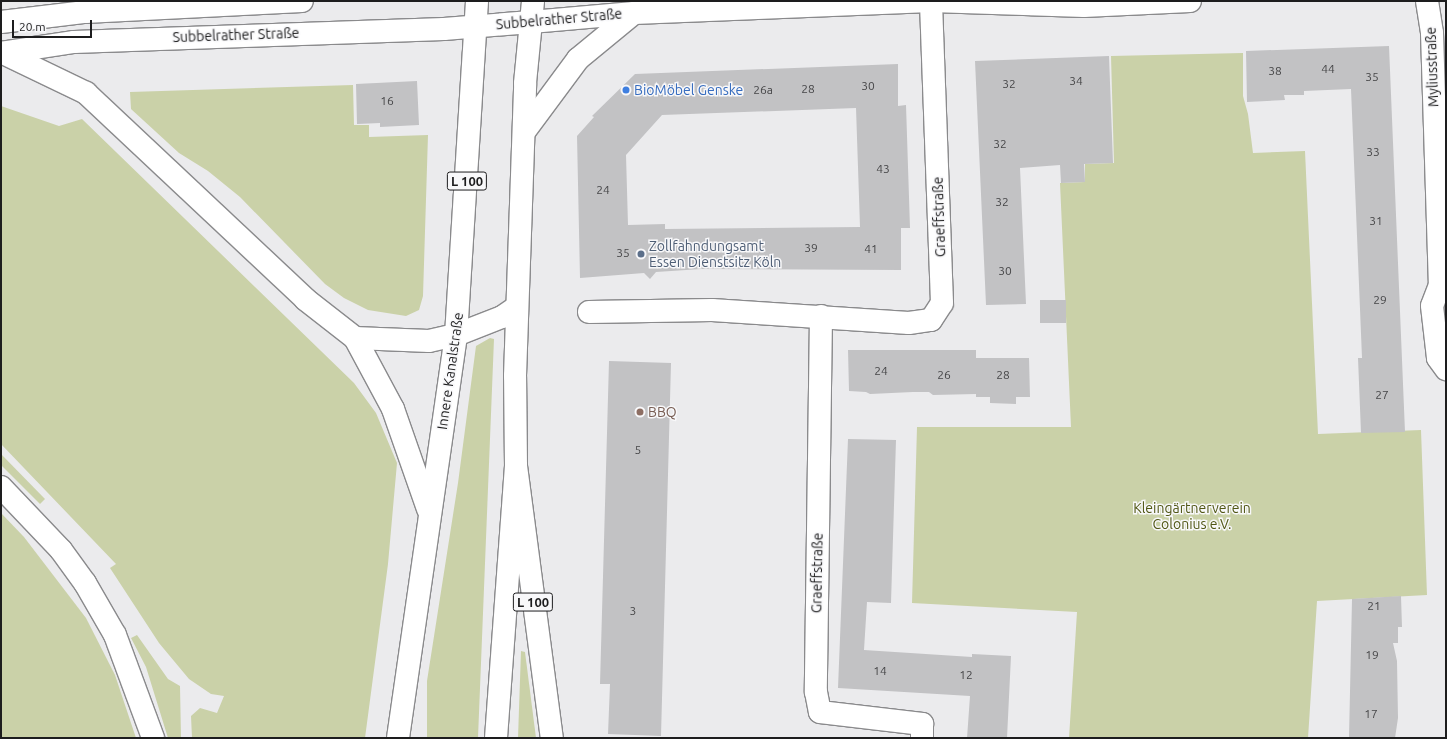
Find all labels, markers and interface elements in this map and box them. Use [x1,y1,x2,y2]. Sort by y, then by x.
street label: Subbelrather Straße [495,5,623,33]
scale bar [14,12,94,38]
text: 20 m [19,20,46,33]
street label: Subbelrather Straße [172,24,300,46]
street label: Myliusstraße [1422,27,1442,107]
house number: 44 [1321,62,1335,76]
house number: 38 [1268,64,1282,78]
house number: 35 [1365,70,1379,84]
house number: 34 [1069,74,1083,88]
house number: 32 [1002,77,1016,91]
house number: 30 [861,79,875,93]
place label: BioMöbel Genske [634,82,743,98]
house number: 28 [801,82,815,96]
house number: 26a [753,83,773,97]
marker: BioMöbel Genske [621,85,631,95]
house number: 16 [380,94,394,108]
house number: 32 [993,137,1007,151]
house number: 33 [1366,145,1380,159]
house number: 43 [876,162,890,176]
road number: L 100 [446,170,488,192]
street label: Graeffstraße [929,177,949,257]
house number: 24 [596,183,610,197]
house number: 32 [995,195,1009,209]
house number: 31 [1369,214,1383,228]
place label: Zollfahndungsamt Essen Dienstsitz Köln [649,238,781,270]
house number: 39 [804,241,818,255]
house number: 41 [864,242,878,256]
house number: 35 [616,246,630,260]
marker: Zollfahndungsamt Essen Dienstsitz Köln [636,249,646,259]
house number: 30 [998,264,1012,278]
house number: 29 [1373,293,1387,307]
street label: Innere Kanalstraße [433,311,467,431]
house number: 24 [874,364,888,378]
house number: 26 [937,368,951,382]
house number: 28 [996,368,1010,382]
house number: 27 [1375,388,1389,402]
place label: BBQ [648,404,677,420]
marker: BBQ [635,407,645,417]
house number: 5 [635,443,641,457]
park label: Kleingärtnerverein Colonius e.V. [1133,500,1251,532]
street label: Graeffstraße [808,533,826,613]
road number: L 100 [512,591,554,613]
house number: 21 [1367,599,1381,613]
house number: 3 [630,604,636,618]
house number: 19 [1365,648,1379,662]
house number: 14 [873,664,887,678]
house number: 12 [959,668,973,682]
house number: 17 [1364,707,1378,721]

